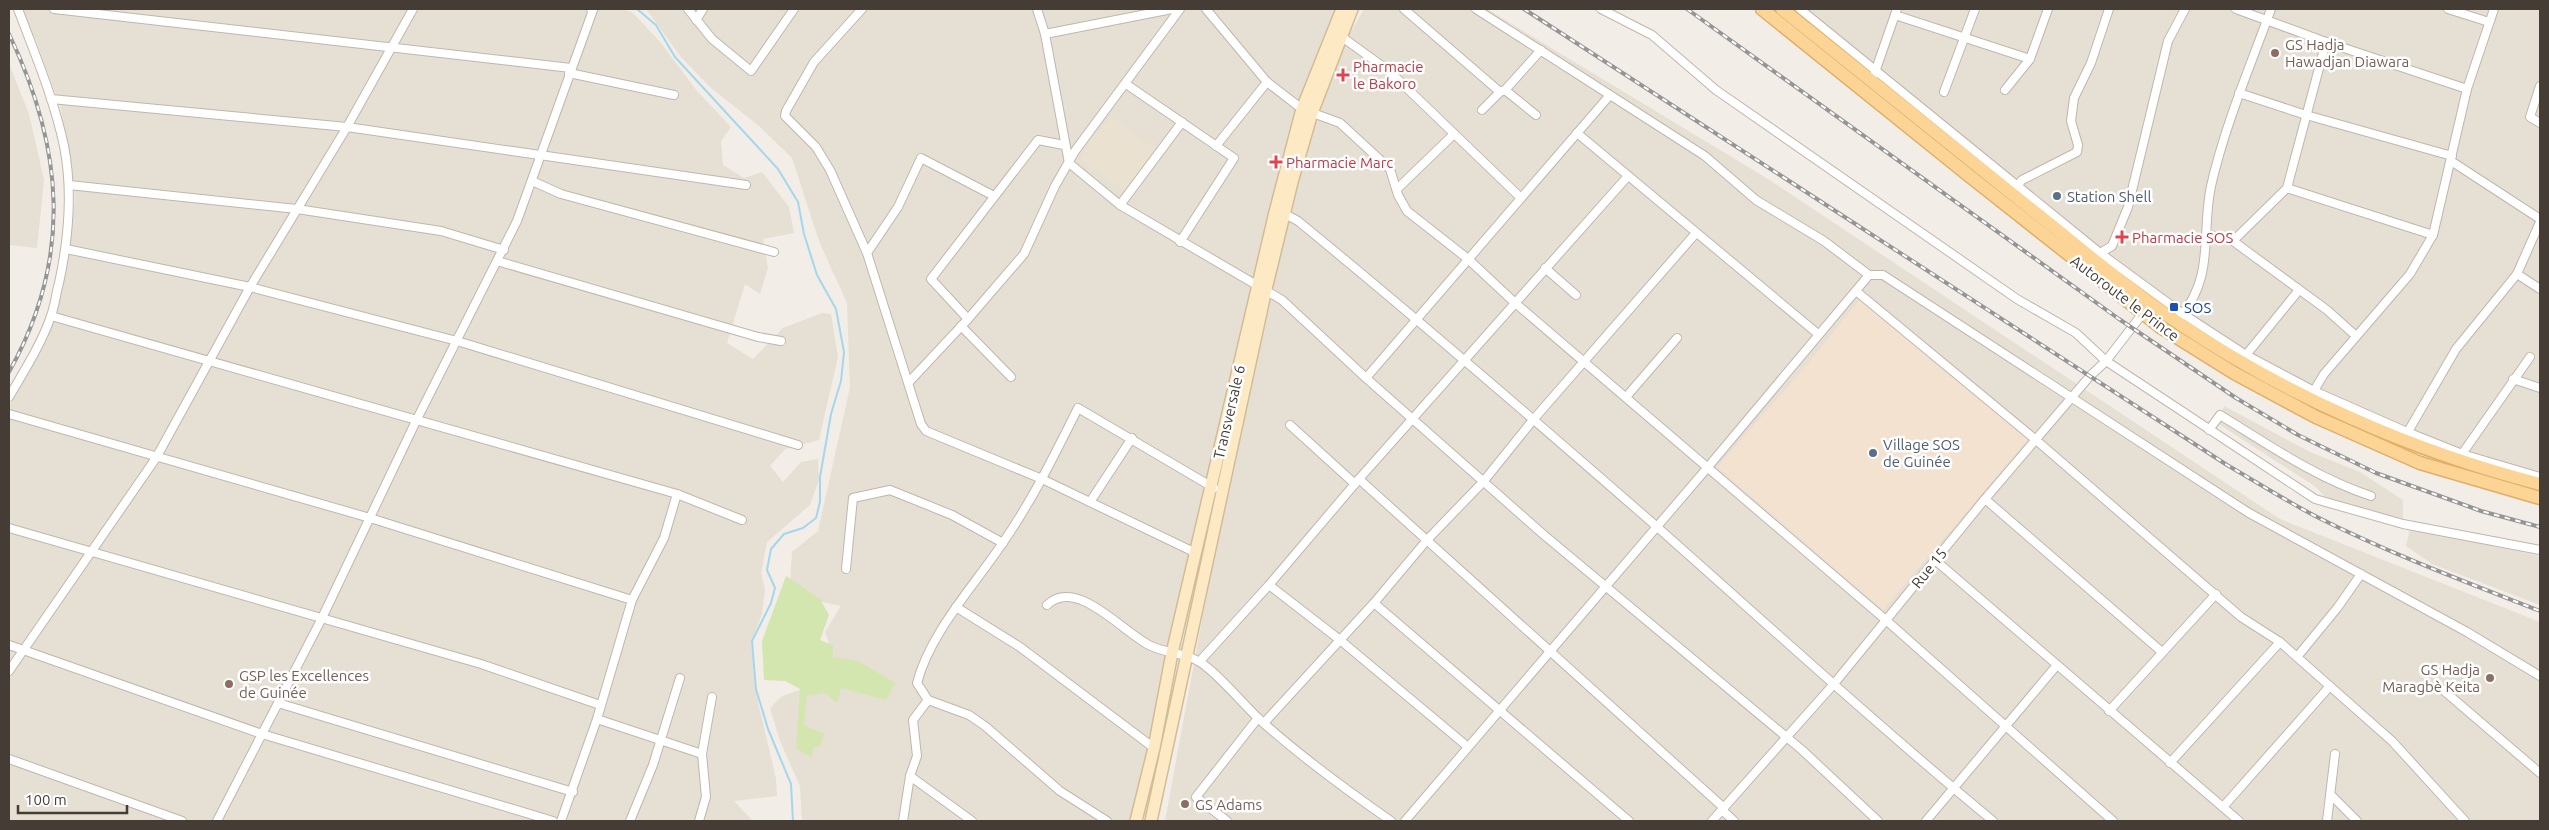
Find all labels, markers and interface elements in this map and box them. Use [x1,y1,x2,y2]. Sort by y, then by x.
place label: GS Hadja Hawadjan Diawara [2285,36,2409,70]
marker: GS Hadja Hawadjan Diawara [2269,47,2281,59]
place label: Pharmacie le Bakoro [1353,58,1424,92]
marker: Pharmacie le Bakoro [1337,69,1349,81]
place label: Pharmacie Marc [1286,154,1393,171]
marker: Pharmacie Marc [1270,156,1282,168]
place label: Station Shell [2067,188,2151,205]
marker: Station Shell [2051,190,2063,202]
place label: Pharmacie SOS [2132,229,2233,246]
marker: Pharmacie SOS [2116,231,2128,243]
street label: Autoroute le Prince [2067,252,2183,344]
place label: SOS [2184,299,2212,316]
marker: SOS [2168,301,2180,313]
street label: Transversale 6 [1210,363,1248,461]
place label: Village SOS de Guinée [1883,436,1960,470]
marker: Village SOS de Guinée [1867,447,1879,459]
street label: Rue 15 [1908,545,1950,591]
place label: GS Hadja Maragbè Keita [2382,661,2480,695]
place label: GSP les Excellences de Guinée [239,667,369,701]
marker: GS Hadja Maragbè Keita [2484,672,2496,684]
marker: GSP les Excellences de Guinée [223,678,235,690]
scale bar [18,782,126,814]
text: 100 m [25,791,67,808]
place label: GS Adams [1195,796,1262,813]
marker: GS Adams [1179,798,1191,810]

